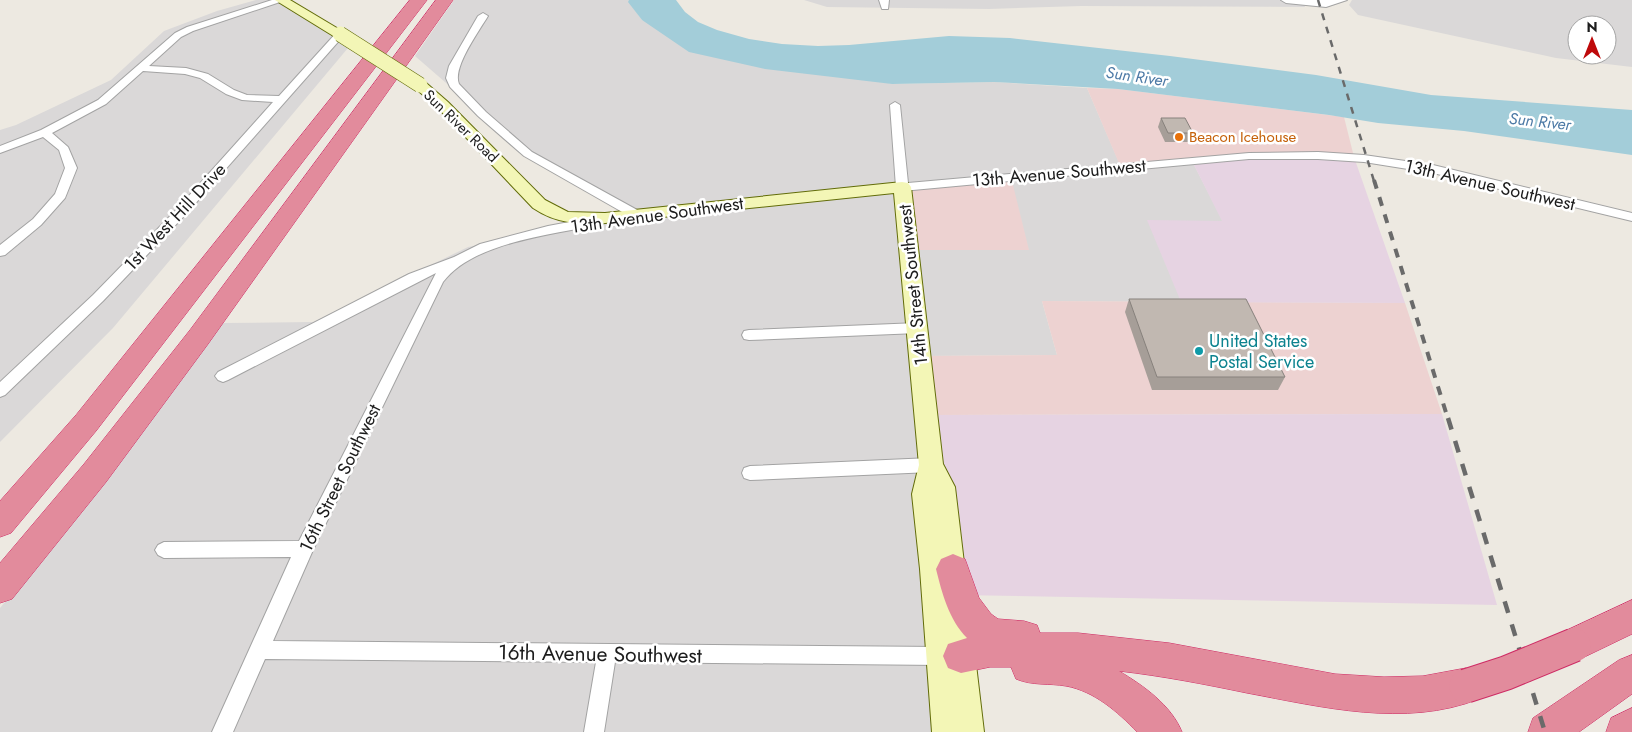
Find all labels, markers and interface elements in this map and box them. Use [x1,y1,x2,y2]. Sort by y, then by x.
north arrow [1567,15,1617,65]
text: N [1586,17,1598,37]
water label: Sun River [1105,61,1171,92]
street label: Sun River Road [419,84,503,168]
water label: Sun River [1508,107,1574,136]
place label: Beacon Icehouse [1189,126,1297,148]
marker: Beacon Icehouse [1173,131,1185,143]
street label: 13th Avenue Southwest [971,152,1148,194]
street label: 13th Avenue Southwest [1402,153,1578,217]
street label: 1st West Hill Drive [118,157,232,277]
street label: 13th Avenue Southwest [569,190,746,240]
street label: 14th Street Southwest [892,203,934,367]
place label: United States Postal Service [1209,328,1314,375]
marker: United States Postal Service [1193,345,1205,357]
street label: 16th Street Southwest [293,399,387,556]
street label: 16th Avenue Southwest [498,637,702,671]

